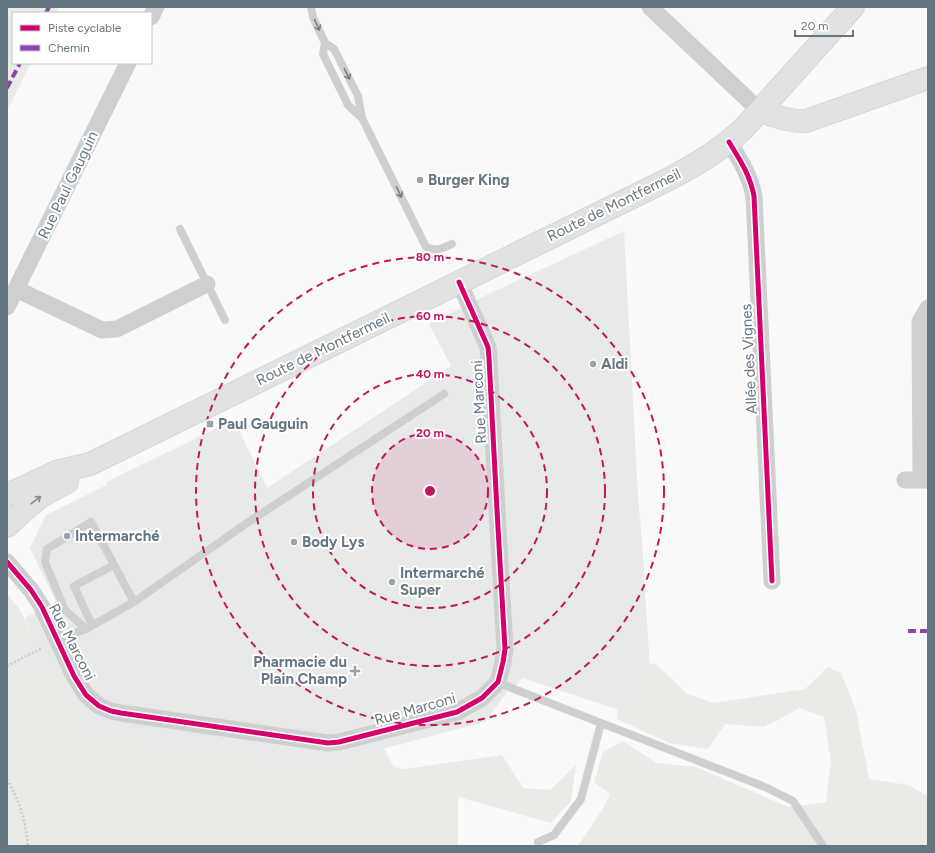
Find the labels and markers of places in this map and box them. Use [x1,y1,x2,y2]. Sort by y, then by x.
place label: Burger King [428,171,509,189]
marker: Burger King [415,175,425,185]
place label: Aldi [601,355,628,373]
marker: Aldi [588,359,598,369]
place label: Paul Gauguin [218,415,308,433]
marker: Paul Gauguin [205,419,215,429]
centre of rings [423,484,437,498]
place label: Intermarché [75,527,160,545]
marker: Intermarché [62,531,72,541]
place label: Body Lys [302,533,364,551]
marker: Body Lys [289,537,299,547]
place label: Intermarché Super [400,564,485,599]
marker: Intermarché Super [387,577,397,587]
place label: Pharmacie du Plain Champ [253,653,347,688]
marker: Pharmacie du Plain Champ [350,666,360,676]

